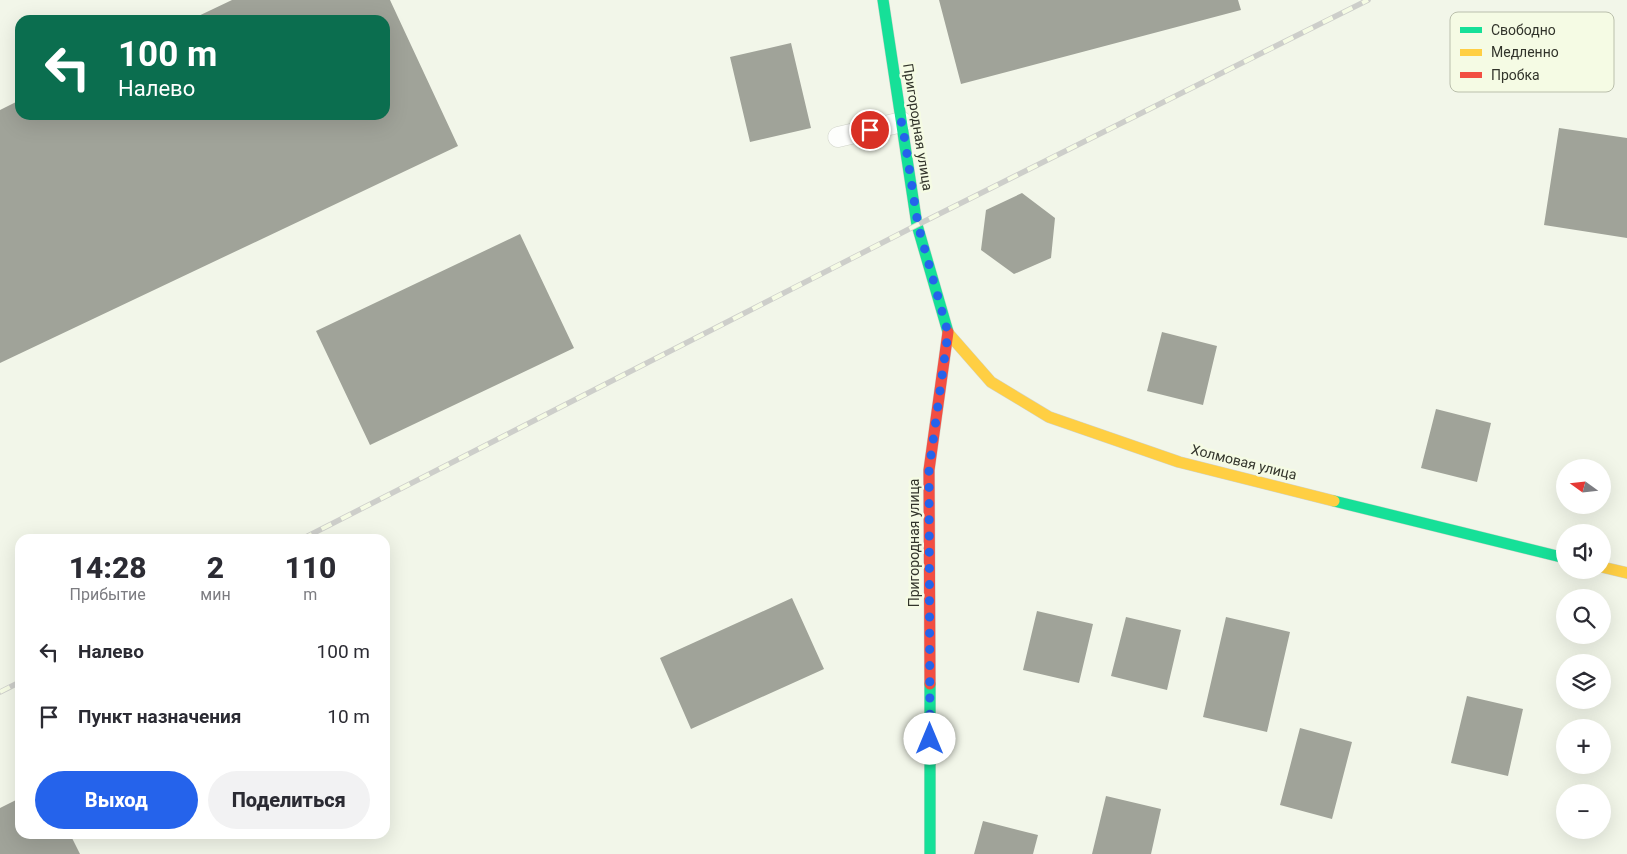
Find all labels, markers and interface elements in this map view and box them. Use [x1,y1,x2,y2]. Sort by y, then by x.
legend [1450,12,1614,92]
text: Свободно [1491,22,1556,38]
text: 100 m [118,34,217,75]
icon: left [35,35,100,100]
text: Медленно [1491,44,1559,60]
street label: Пригородная улица [900,62,936,192]
text: Пробка [1491,67,1540,83]
text: Налево [118,76,195,101]
pin [849,109,891,151]
icon: arrive [856,116,884,144]
street label: Холмовая улица [1190,441,1298,483]
north arrow [1556,459,1611,514]
map controls [1556,459,1611,839]
street label: Пригородная улица [906,479,922,607]
button: sound [1556,524,1611,579]
text: 14:28 [69,550,147,585]
text: 2 [207,550,224,585]
text: 110 [284,550,336,585]
text: Прибытие [70,585,146,604]
text: мин [200,585,231,604]
text: m [303,585,317,604]
button: search [1556,589,1611,644]
icon: left [35,638,63,666]
text: Налево [78,640,144,663]
text: 100 m [317,640,370,663]
button: layers [1556,654,1611,709]
icon: arrive [35,703,63,731]
text: Пункт назначения [78,705,241,728]
text: 10 m [327,705,370,728]
position arrow [903,712,955,764]
button: + [1556,719,1611,774]
button: Выход [35,771,198,829]
button: Поделиться [208,771,370,829]
button: − [1556,784,1611,839]

